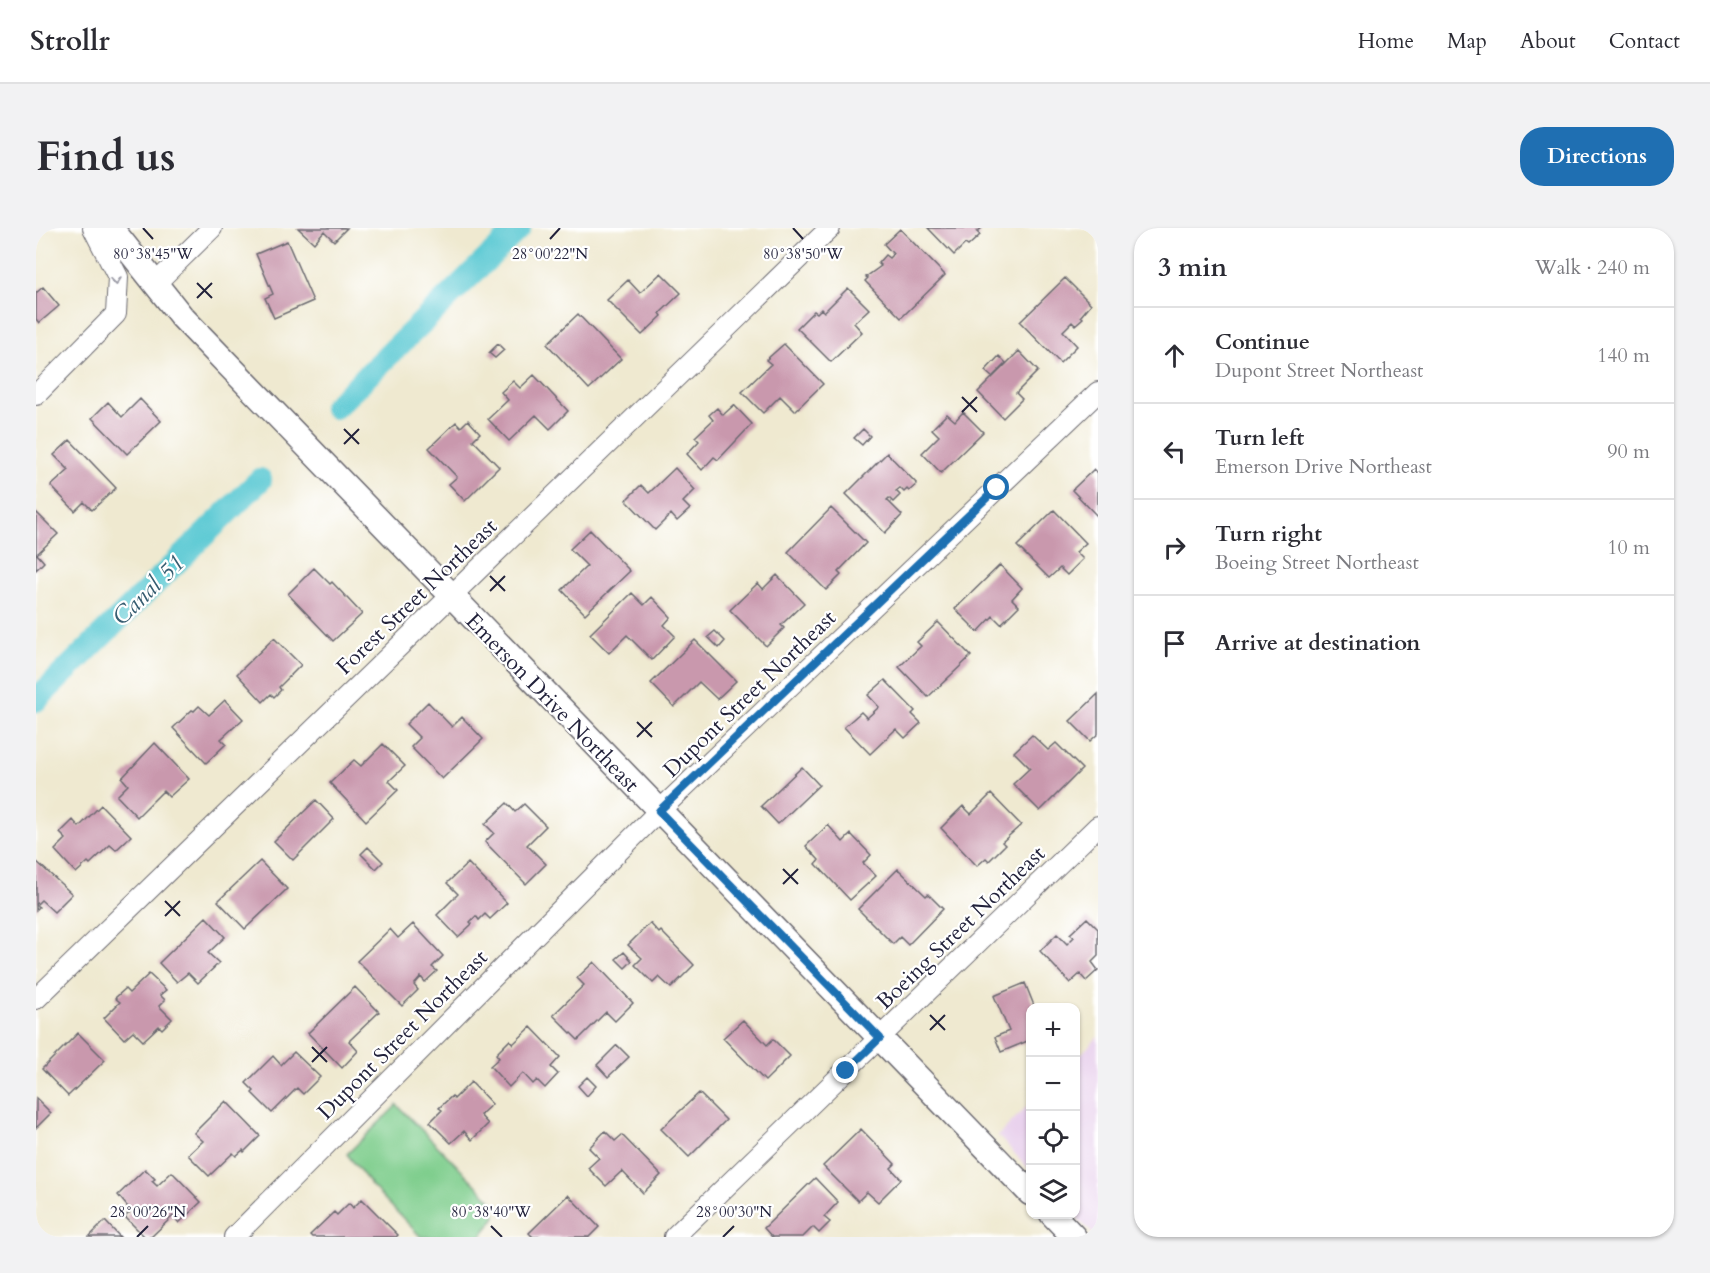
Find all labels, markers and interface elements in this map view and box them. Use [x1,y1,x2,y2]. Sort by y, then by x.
text: Strollr [30,22,110,60]
text: Home [1358,27,1414,56]
text: Map [1447,27,1487,56]
text: About [1520,27,1576,56]
text: Contact [1609,27,1680,56]
button: Directions [1520,127,1674,186]
text: Find us [36,128,176,185]
text: 80°38'45"W [113,244,193,264]
text: 28°00'22"N [512,244,588,264]
text: 80°38'50"W [763,244,843,264]
text: 3 min [1158,250,1227,285]
text: Walk · 240 m [1535,254,1650,281]
one-way arrow [109,276,122,286]
text: Continue [1215,327,1310,357]
icon: ahead [1158,339,1191,372]
text: 140 m [1597,342,1650,369]
text: Dupont Street Northeast [1215,357,1423,384]
text: Turn left [1215,423,1304,453]
icon: left [1158,435,1191,468]
text: 90 m [1607,438,1650,465]
text: Emerson Drive Northeast [1215,453,1432,480]
route start [983,474,1009,500]
street label: Forest Street Northeast [330,512,504,681]
text: Turn right [1215,519,1322,549]
icon: right [1158,531,1191,564]
text: 10 m [1607,534,1650,561]
water label: Canal 51 [105,548,192,633]
text: Boeing Street Northeast [1215,549,1419,576]
street label: Dupont Street Northeast [657,603,843,784]
street label: Emerson Drive Northeast [459,606,646,799]
icon: arrive [1158,627,1191,660]
text: Arrive at destination [1215,628,1420,658]
street label: Boeing Street Northeast [870,839,1052,1016]
street label: Dupont Street Northeast [311,943,494,1126]
map controls [1026,1003,1080,1219]
button: + [1026,1003,1080,1057]
route end [832,1057,858,1083]
button: − [1026,1057,1080,1111]
button: locate [1026,1111,1080,1165]
button: layers [1026,1165,1080,1219]
text: 28°00'26"N [110,1202,186,1222]
text: 80°38'40"W [451,1202,531,1222]
text: 28°00'30"N [696,1202,772,1222]

